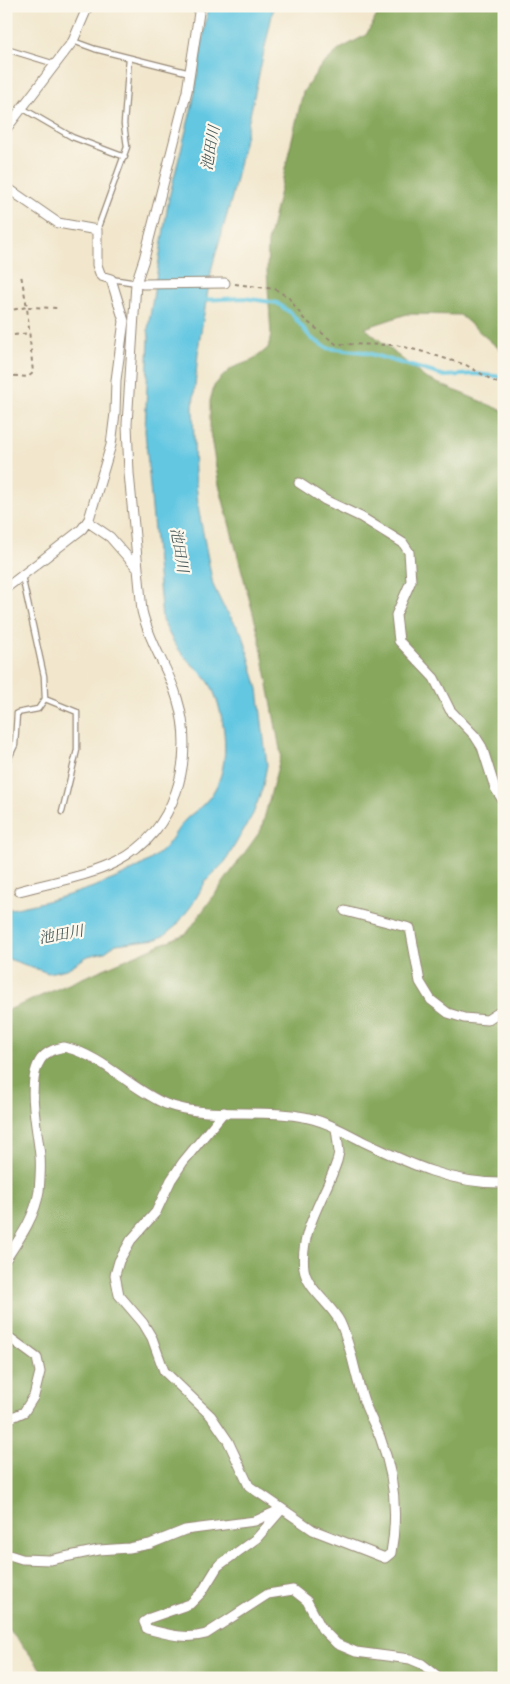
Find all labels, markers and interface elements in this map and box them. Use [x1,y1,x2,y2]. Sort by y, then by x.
water label: 池田川 [197,122,224,172]
water label: 池田川 [167,526,193,576]
water label: 池田川 [37,920,87,947]

